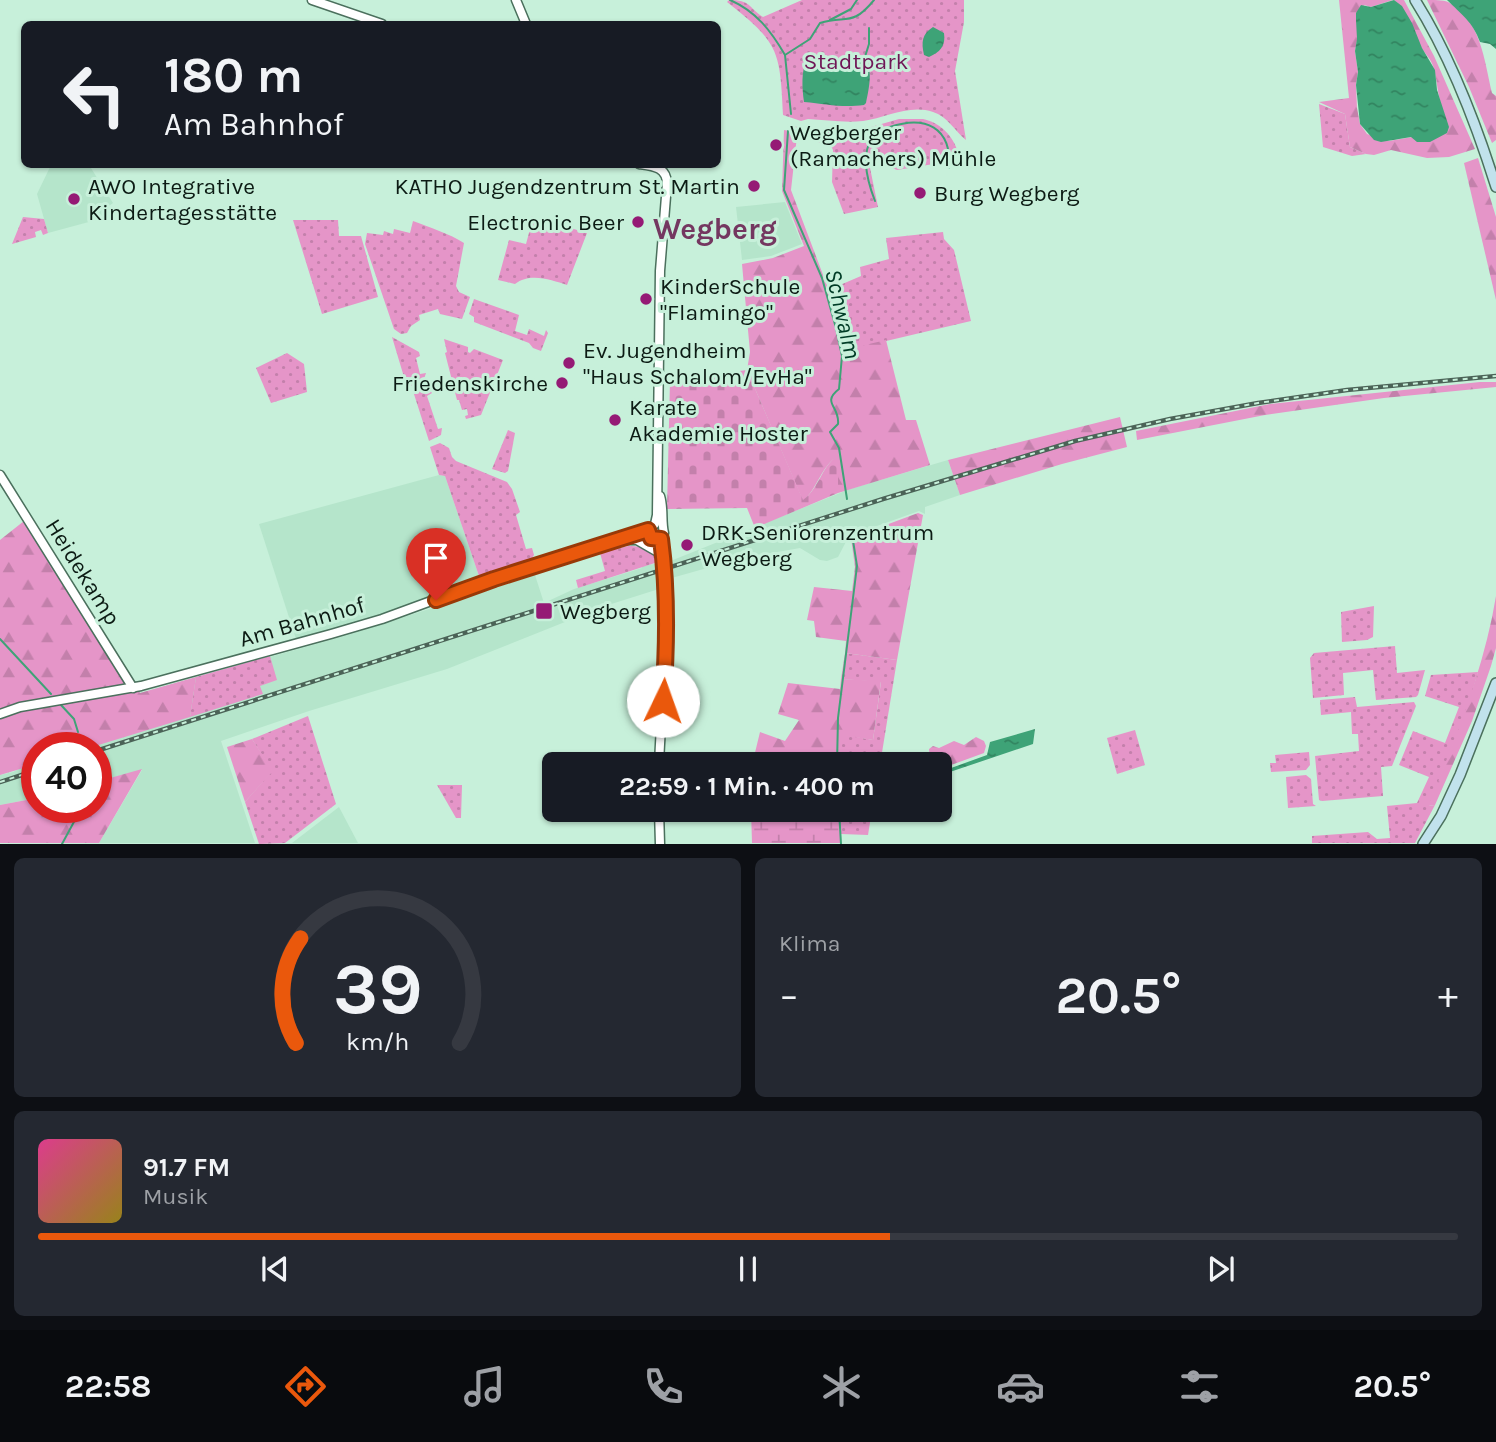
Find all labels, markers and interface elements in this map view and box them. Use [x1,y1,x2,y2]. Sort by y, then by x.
text: 180 m [164,47,303,104]
park label: Stadtpark [804,48,908,75]
icon: left [49,49,140,140]
text: Am Bahnhof [164,106,344,143]
place label: Wegberger (Ramachers) Mühle [790,119,996,172]
marker: Wegberger (Ramachers) Mühle [768,137,784,153]
place label: AWO Integrative Kindertagesstätte [88,173,277,226]
place label: KATHO Jugendzentrum St. Martin [395,173,740,200]
marker: KATHO Jugendzentrum St. Martin [746,178,762,194]
place label: Burg Wegberg [934,180,1080,207]
marker: Burg Wegberg [912,185,928,201]
marker: AWO Integrative Kindertagesstätte [66,191,82,207]
place label: Electronic Beer [467,209,625,236]
district label: Wegberg [653,211,777,247]
marker: Electronic Beer [630,214,646,230]
water label: Schwalm [819,266,867,362]
place label: KinderSchule "Flamingo" [660,273,800,326]
marker: KinderSchule "Flamingo" [638,291,654,307]
place label: Ev. Jugendheim "Haus Schalom/EvHa" [583,337,812,390]
marker: Ev. Jugendheim "Haus Schalom/EvHa" [561,355,577,371]
place label: Friedenskirche [392,370,548,397]
marker: Friedenskirche [554,375,570,391]
place label: Karate Akademie Hoster [629,394,808,447]
marker: Karate Akademie Hoster [607,412,623,428]
street label: Heidekamp [40,514,126,630]
place label: DRK-Seniorenzentrum Wegberg [701,519,934,572]
pin [406,528,466,600]
marker: DRK-Seniorenzentrum Wegberg [679,537,695,553]
icon: arrive [417,539,455,577]
street label: Am Bahnhof [236,591,368,653]
place label: Wegberg [560,598,651,625]
marker: Wegberg [534,601,554,621]
position arrow [626,664,700,738]
speed limit sign: 40 [21,732,112,823]
text: 22:59 · 1 Min. · 400 m [619,771,875,802]
text: Klima [779,930,840,957]
text: 39 [333,947,422,1032]
text: 20.5° [1056,965,1182,1026]
text: − [779,973,799,1018]
text: + [1438,973,1458,1018]
text: km/h [346,1027,409,1056]
text: 91.7 FM [143,1152,230,1183]
text: Musik [143,1183,208,1210]
icon: previous [256,1250,294,1288]
icon: pause [729,1250,767,1288]
icon: next [1202,1250,1240,1288]
icon: directions [281,1362,330,1411]
icon: music [460,1362,509,1411]
icon: phone [639,1362,688,1411]
icon: climate [817,1362,866,1411]
icon: car [996,1362,1045,1411]
icon: filters [1175,1362,1224,1411]
text: 22:58 [65,1368,152,1405]
text: 20.5° [1354,1368,1431,1405]

